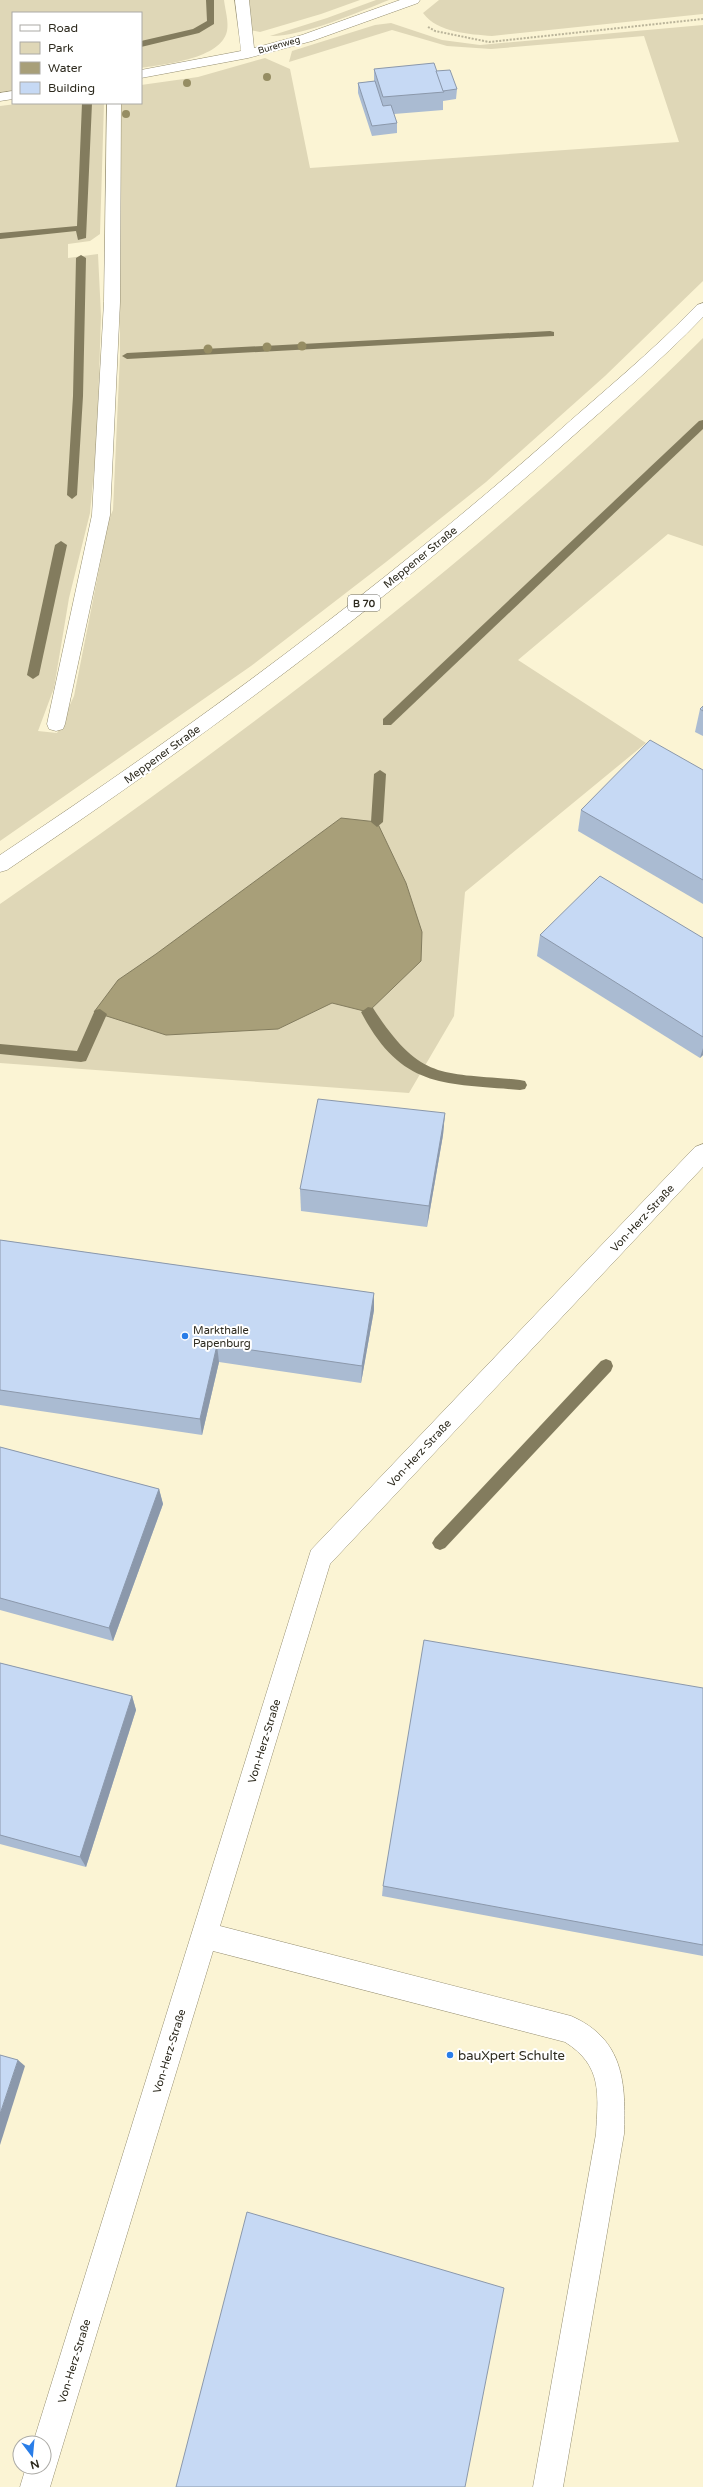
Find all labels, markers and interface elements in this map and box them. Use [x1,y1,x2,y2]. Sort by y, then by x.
legend [12,12,142,104]
text: Road [48,21,78,35]
street label: Burenweg [257,34,301,57]
text: Park [48,41,74,55]
text: Water [48,61,83,75]
text: Building [48,81,95,95]
street label: Meppener Straße [381,524,460,591]
road number: B 70 [348,595,380,611]
street label: Meppener Straße [122,722,203,786]
street label: Von-Herz-Straße [608,1182,677,1255]
place label: Markthalle Papenburg [193,1324,251,1350]
marker: Markthalle Papenburg [180,1331,190,1341]
street label: Von-Herz-Straße [385,1417,454,1490]
street label: Von-Herz-Straße [246,1698,283,1785]
street label: Von-Herz-Straße [151,2008,188,2095]
place label: bauXpert Schulte [458,2048,565,2064]
marker: bauXpert Schulte [445,2050,455,2060]
street label: Von-Herz-Straße [56,2318,93,2405]
north arrow [12,2435,52,2475]
text: N [29,2457,41,2472]

